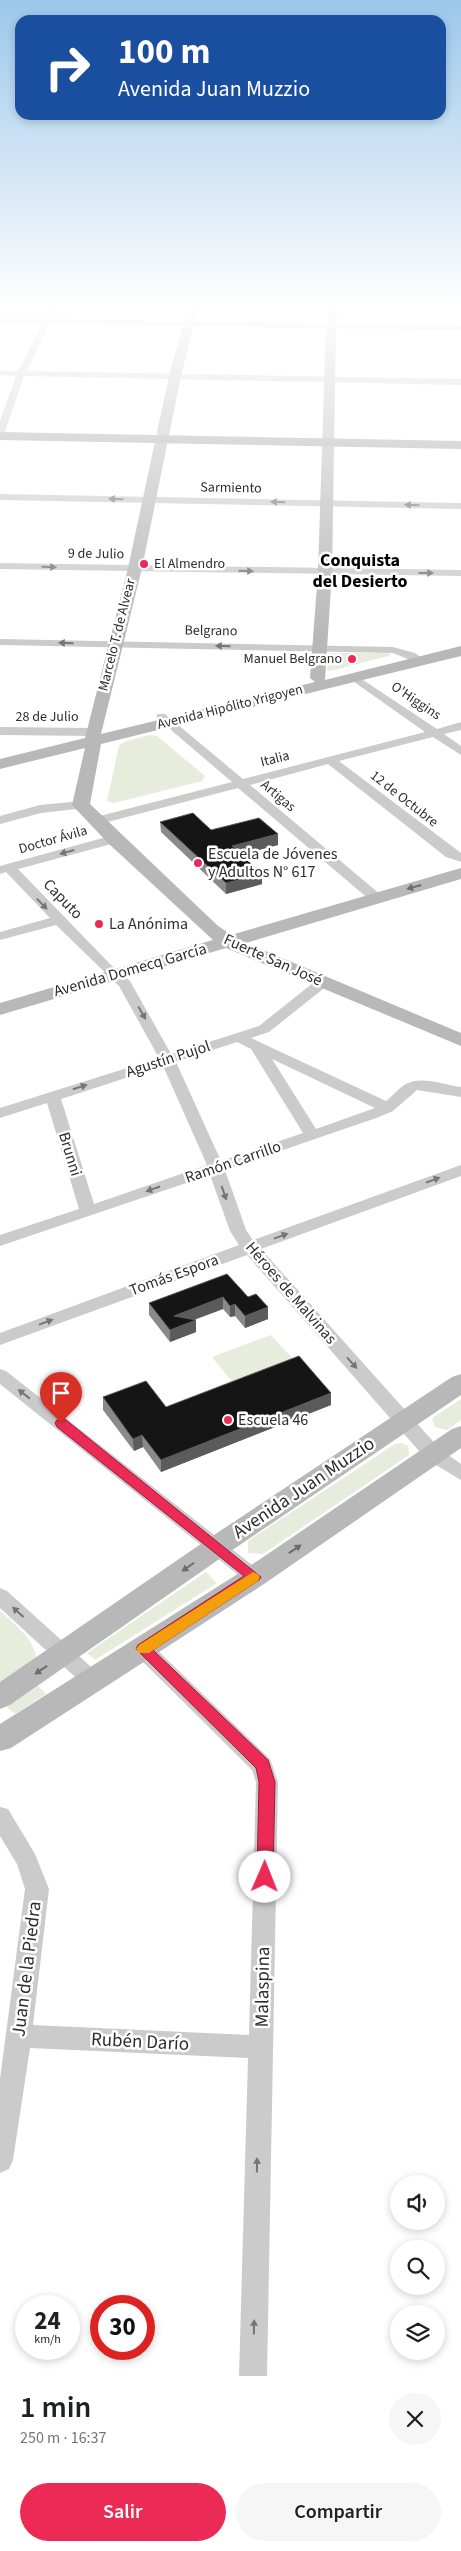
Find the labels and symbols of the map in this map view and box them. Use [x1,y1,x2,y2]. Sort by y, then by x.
street label: Sarmiento [200,477,262,499]
one-way arrow [107,495,123,503]
one-way arrow [270,498,286,506]
one-way arrow [404,501,420,509]
street label: 9 de Julio [68,544,124,564]
district label: Conquista del Desierto [312,548,408,594]
place label: El Almendro [154,554,225,574]
marker: El Almendro [138,558,150,570]
one-way arrow [41,563,57,571]
one-way arrow [238,567,254,575]
one-way arrow [418,569,434,577]
street label: Marcelo T. de Alvear [93,577,141,693]
street label: Belgrano [185,621,237,641]
one-way arrow [58,639,74,647]
one-way arrow [215,642,231,650]
place label: Manuel Belgrano [244,649,342,669]
marker: Manuel Belgrano [346,653,358,665]
street label: O'Higgins [387,677,445,725]
street label: Avenida Hipólito Yrigoyen [155,679,305,735]
street label: 28 de Julio [15,707,79,727]
street label: Italia [258,746,292,772]
street label: 12 de Octubre [366,766,442,832]
street label: Artigas [256,775,300,817]
street label: Doctor Ávila [16,821,90,859]
place label: Escuela de Jóvenes y Adultos N° 617 [208,843,338,883]
one-way arrow [59,848,74,856]
marker: Escuela de Jóvenes y Adultos N° 617 [192,857,204,869]
street label: Caputo [38,874,88,924]
one-way arrow [407,883,422,891]
one-way arrow [36,897,48,909]
place label: La Anónima [109,913,188,935]
marker: La Anónima [93,918,105,930]
street label: Fuerte San José [220,928,326,992]
street label: Avenida Domecq García [51,938,209,1002]
one-way arrow [138,1007,147,1020]
street label: Agustín Pujol [123,1035,213,1083]
one-way arrow [73,1083,88,1091]
street label: Brunni [53,1129,87,1179]
street label: Ramón Carrillo [182,1135,284,1189]
one-way arrow [426,1176,441,1184]
one-way arrow [145,1185,160,1193]
one-way arrow [221,1185,229,1200]
one-way arrow [273,1232,288,1239]
street label: Héroes de Malvinas [240,1237,342,1349]
street label: Tomás Espora [126,1249,222,1301]
one-way arrow [39,1318,54,1326]
one-way arrow [346,1357,358,1369]
pin [40,1372,82,1423]
one-way arrow [18,1389,31,1400]
place label: Escuela 46 [238,1409,308,1431]
marker: Escuela 46 [222,1414,234,1426]
street label: Avenida Juan Muzzio [228,1430,380,1546]
one-way arrow [288,1544,301,1554]
one-way arrow [182,1562,195,1572]
one-way arrow [13,1606,25,1618]
one-way arrow [34,1665,47,1675]
position arrow [238,1850,290,1902]
street label: Juan de la Piedra [5,1900,49,2038]
street label: Malaspina [249,1946,277,2028]
street label: Rubén Darío [90,2026,190,2058]
one-way arrow [253,2157,261,2173]
speed limit sign: 30 [90,2295,155,2360]
one-way arrow [250,2319,258,2335]

